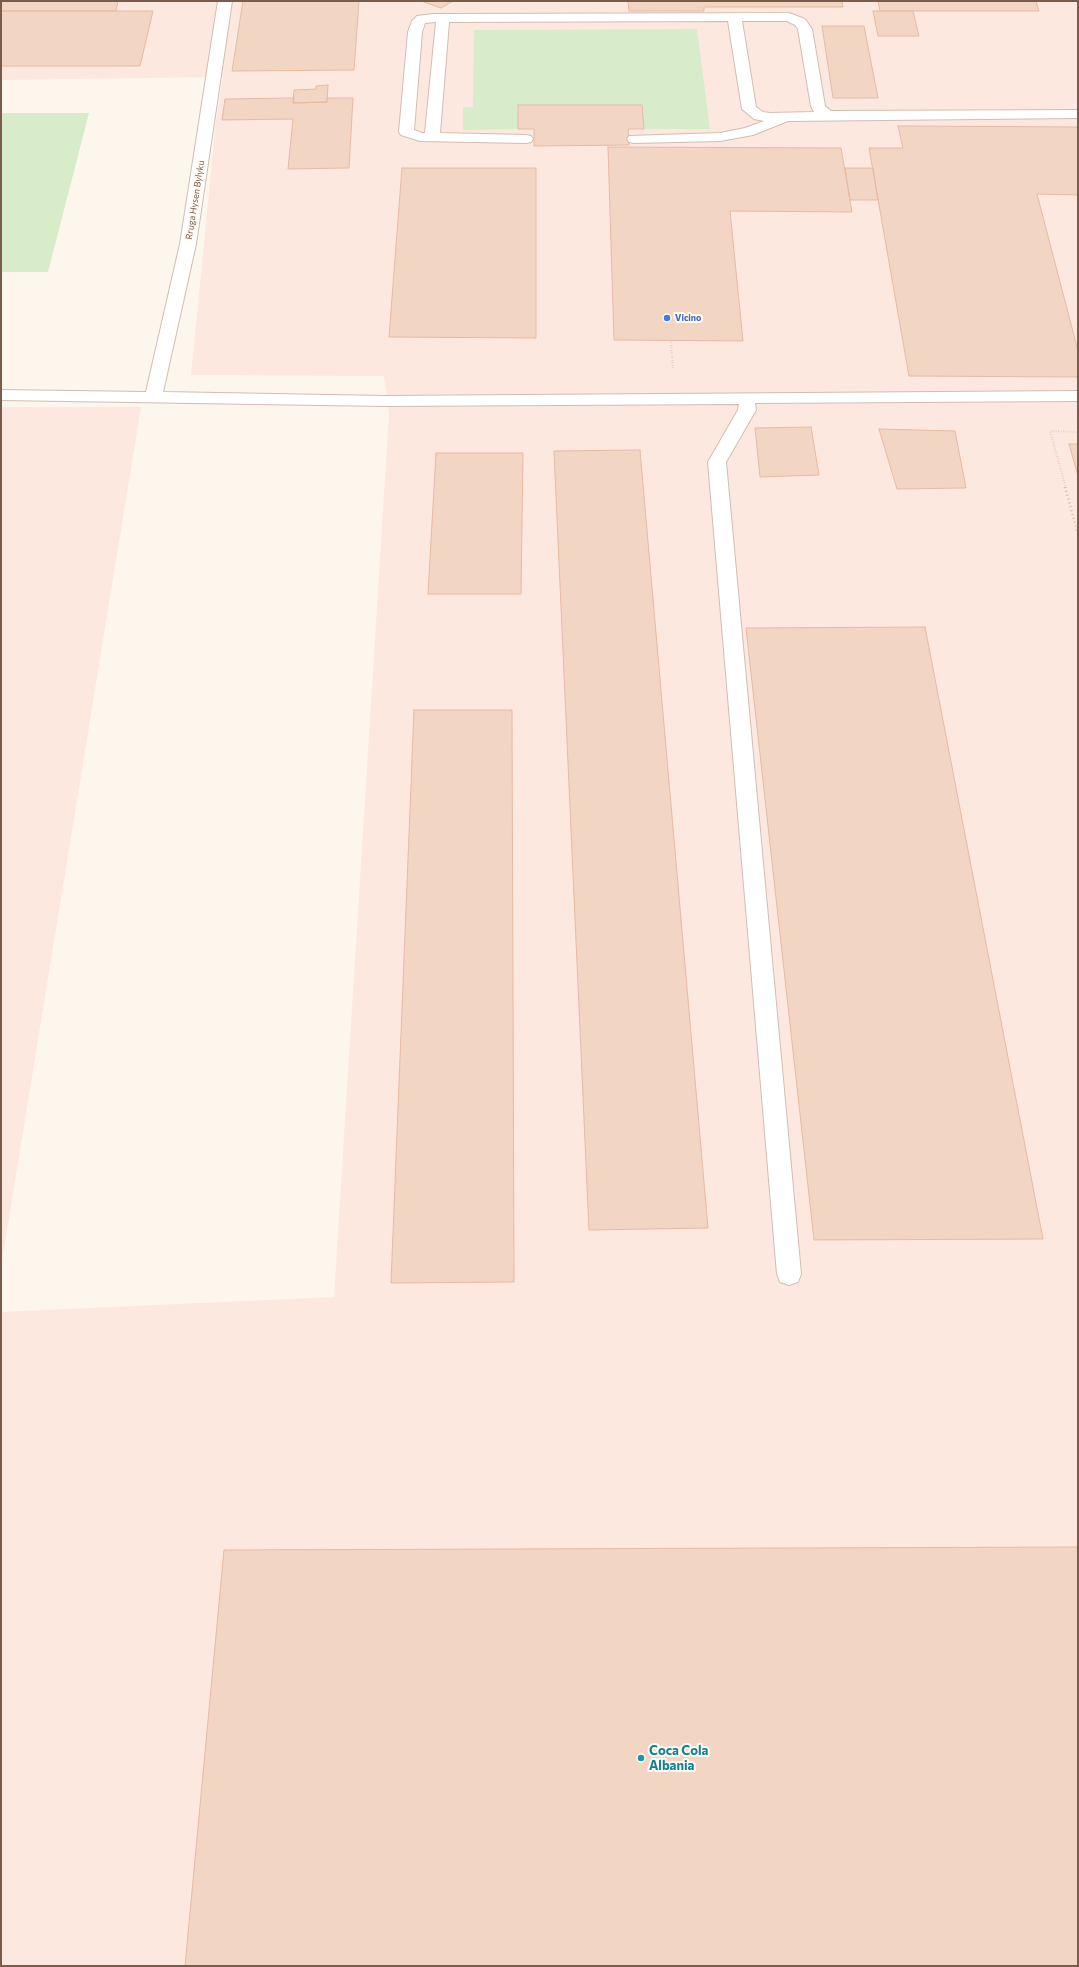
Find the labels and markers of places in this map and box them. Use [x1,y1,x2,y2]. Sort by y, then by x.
marker: Vicino [662,313,672,323]
place label: Vicino [675,313,701,323]
place label: Coca Cola Albania [649,1743,708,1774]
marker: Coca Cola Albania [636,1753,646,1763]

